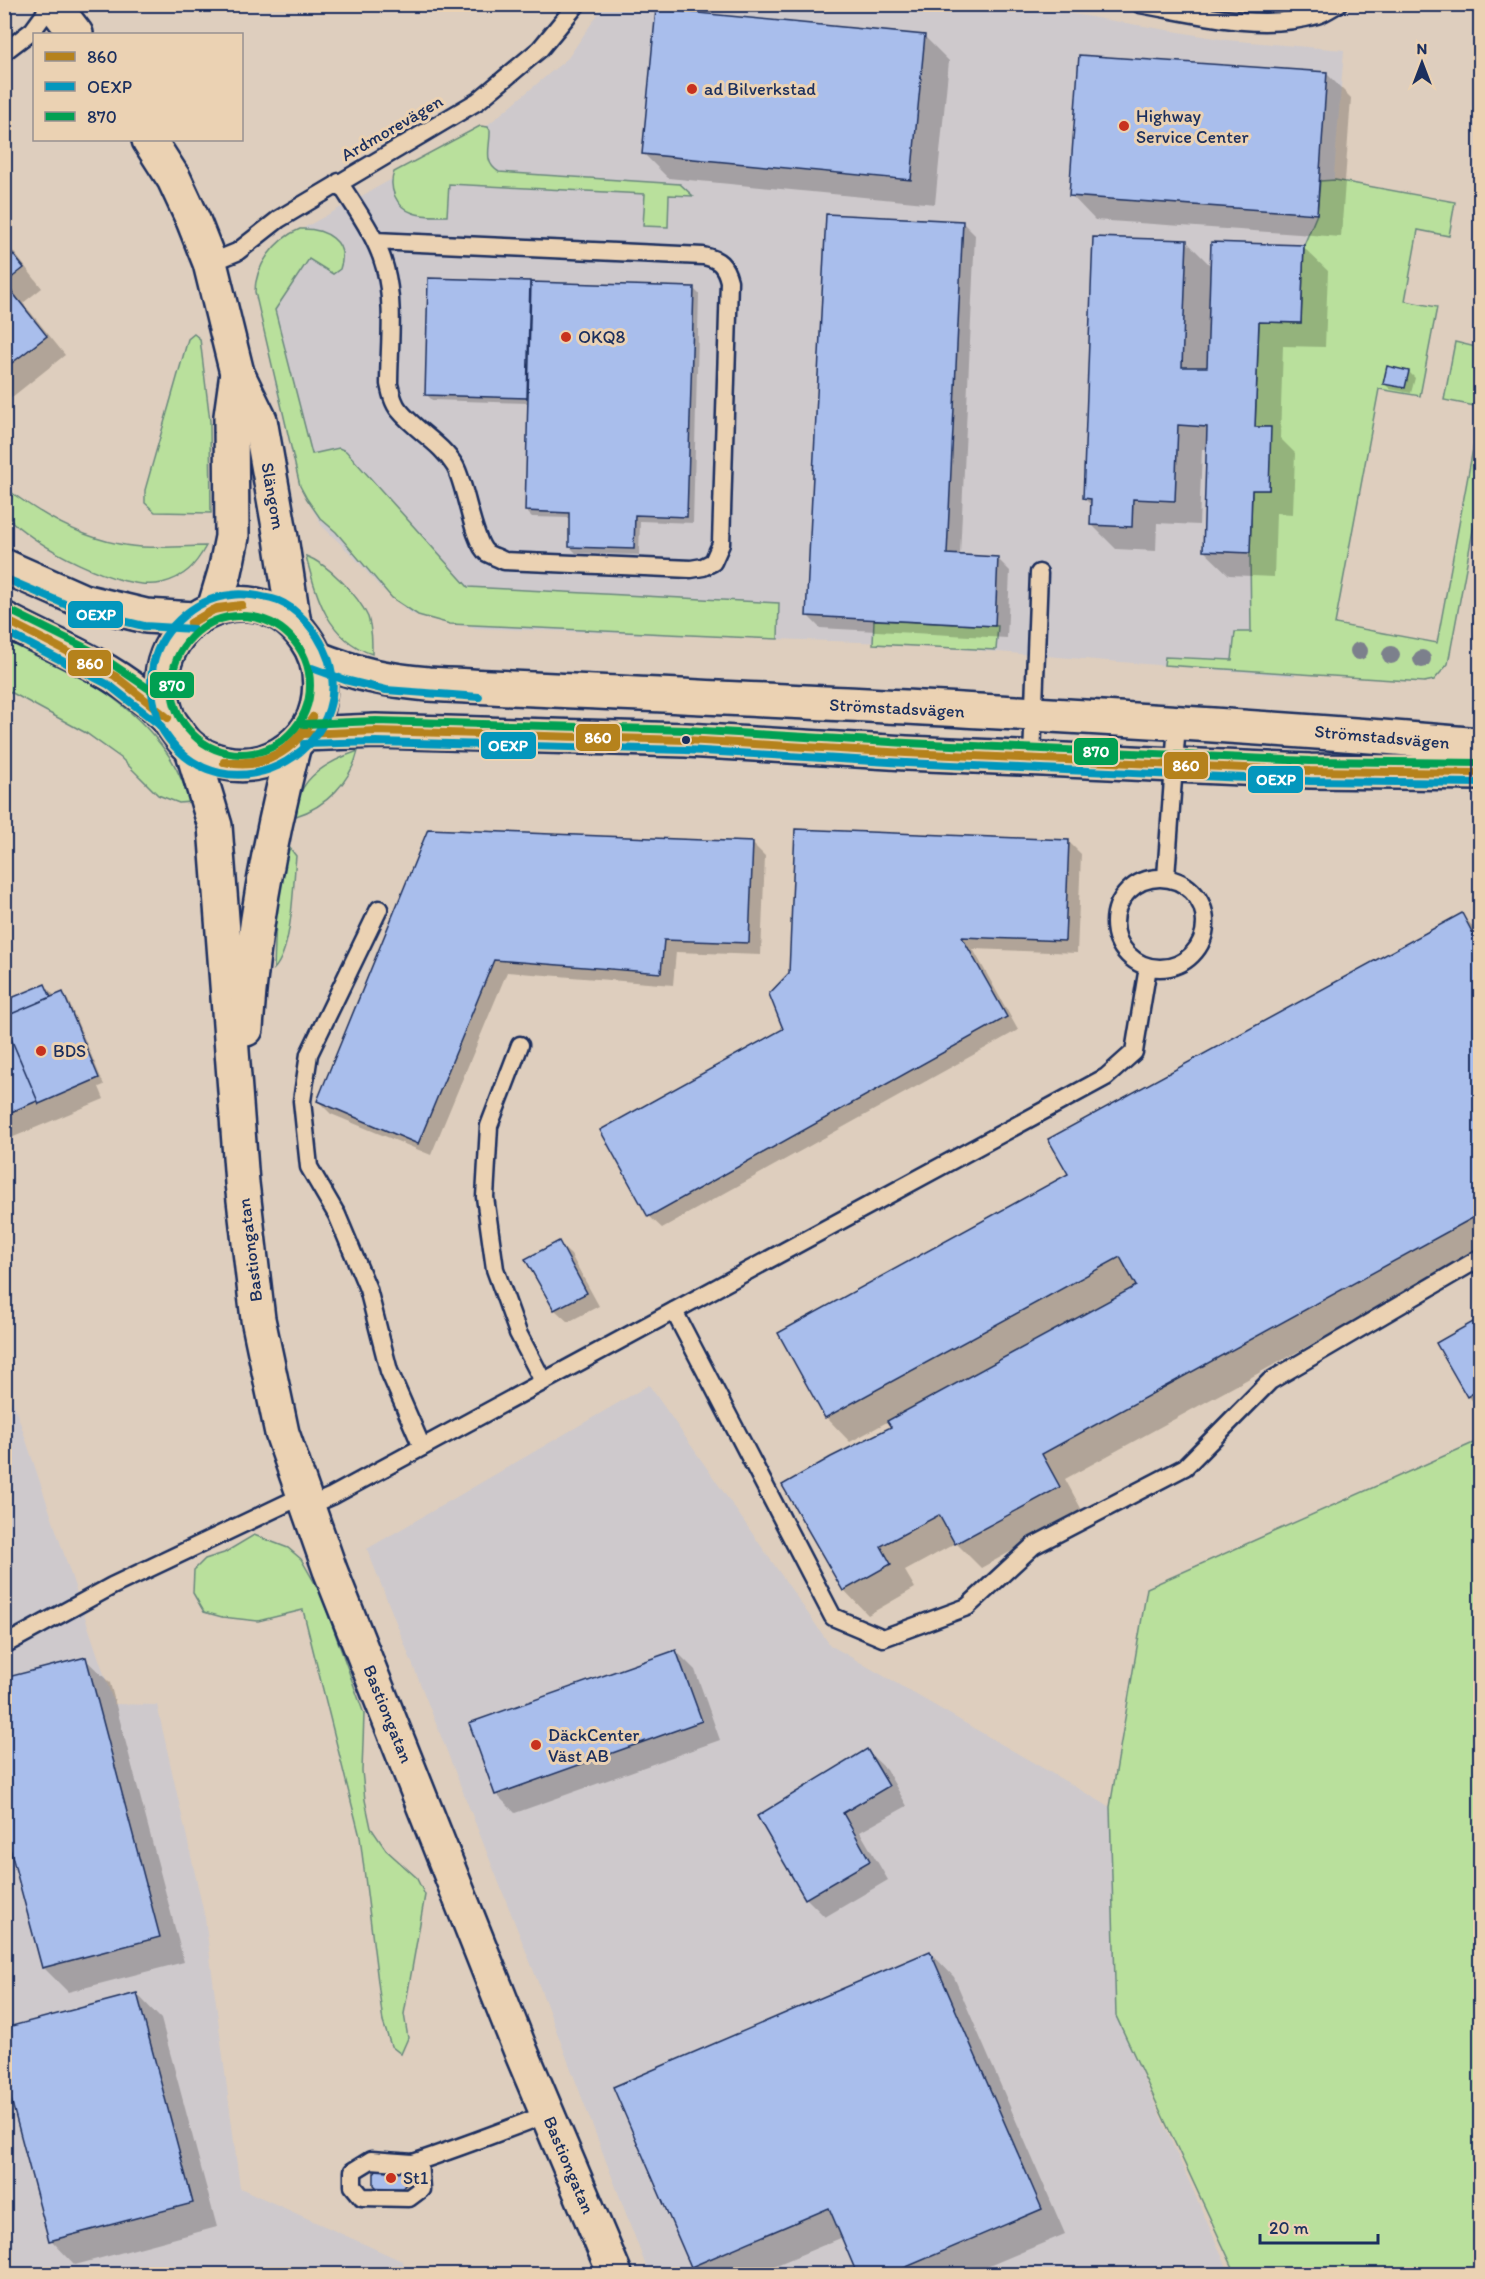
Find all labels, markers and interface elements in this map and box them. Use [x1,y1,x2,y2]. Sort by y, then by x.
legend [33,33,243,141]
north arrow [1392,33,1452,93]
text: N [1417,39,1427,58]
text: 860 [87,46,117,68]
text: OEXP [87,76,132,98]
place label: ad Bilverkstad [704,78,816,100]
marker: ad Bilverkstad [685,82,699,96]
street label: Ardmorevägen [337,90,447,166]
place label: Highway Service Center [1136,105,1250,148]
text: 870 [87,106,117,128]
marker: Highway Service Center [1117,119,1131,133]
place label: OKQ8 [578,326,626,348]
marker: OKQ8 [559,330,573,344]
street label: Slängom [256,461,290,531]
line badge: OEXP [67,600,124,629]
text: OEXP [76,605,117,624]
line badge: 860 [67,649,112,677]
text: 860 [76,654,104,673]
line badge: 870 [149,671,195,699]
text: 870 [159,676,185,695]
street label: Strömstadsvägen [829,693,965,723]
street label: Strömstadsvägen [1313,720,1451,754]
line badge: 860 [575,723,621,752]
text: 860 [584,728,612,747]
line badge: OEXP [480,731,537,760]
unlabelled marker [680,734,692,746]
text: OEXP [488,736,529,755]
line badge: 870 [1073,737,1119,766]
text: 870 [1083,742,1109,761]
line badge: 860 [1163,751,1209,780]
text: 860 [1172,756,1200,775]
line badge: OEXP [1247,765,1304,794]
text: OEXP [1256,770,1297,789]
place label: BDS [53,1040,86,1062]
marker: BDS [34,1044,48,1058]
street label: Bastiongatan [233,1197,267,1303]
street label: Bastiongatan [358,1662,418,1766]
place label: DäckCenter Väst AB [548,1724,640,1767]
marker: DäckCenter Väst AB [529,1738,543,1752]
street label: Bastiongatan [539,2113,599,2217]
place label: St1 [403,2167,428,2189]
marker: St1 [384,2171,398,2185]
scale bar [1260,2207,1378,2245]
text: 20 m [1269,2217,1309,2239]

